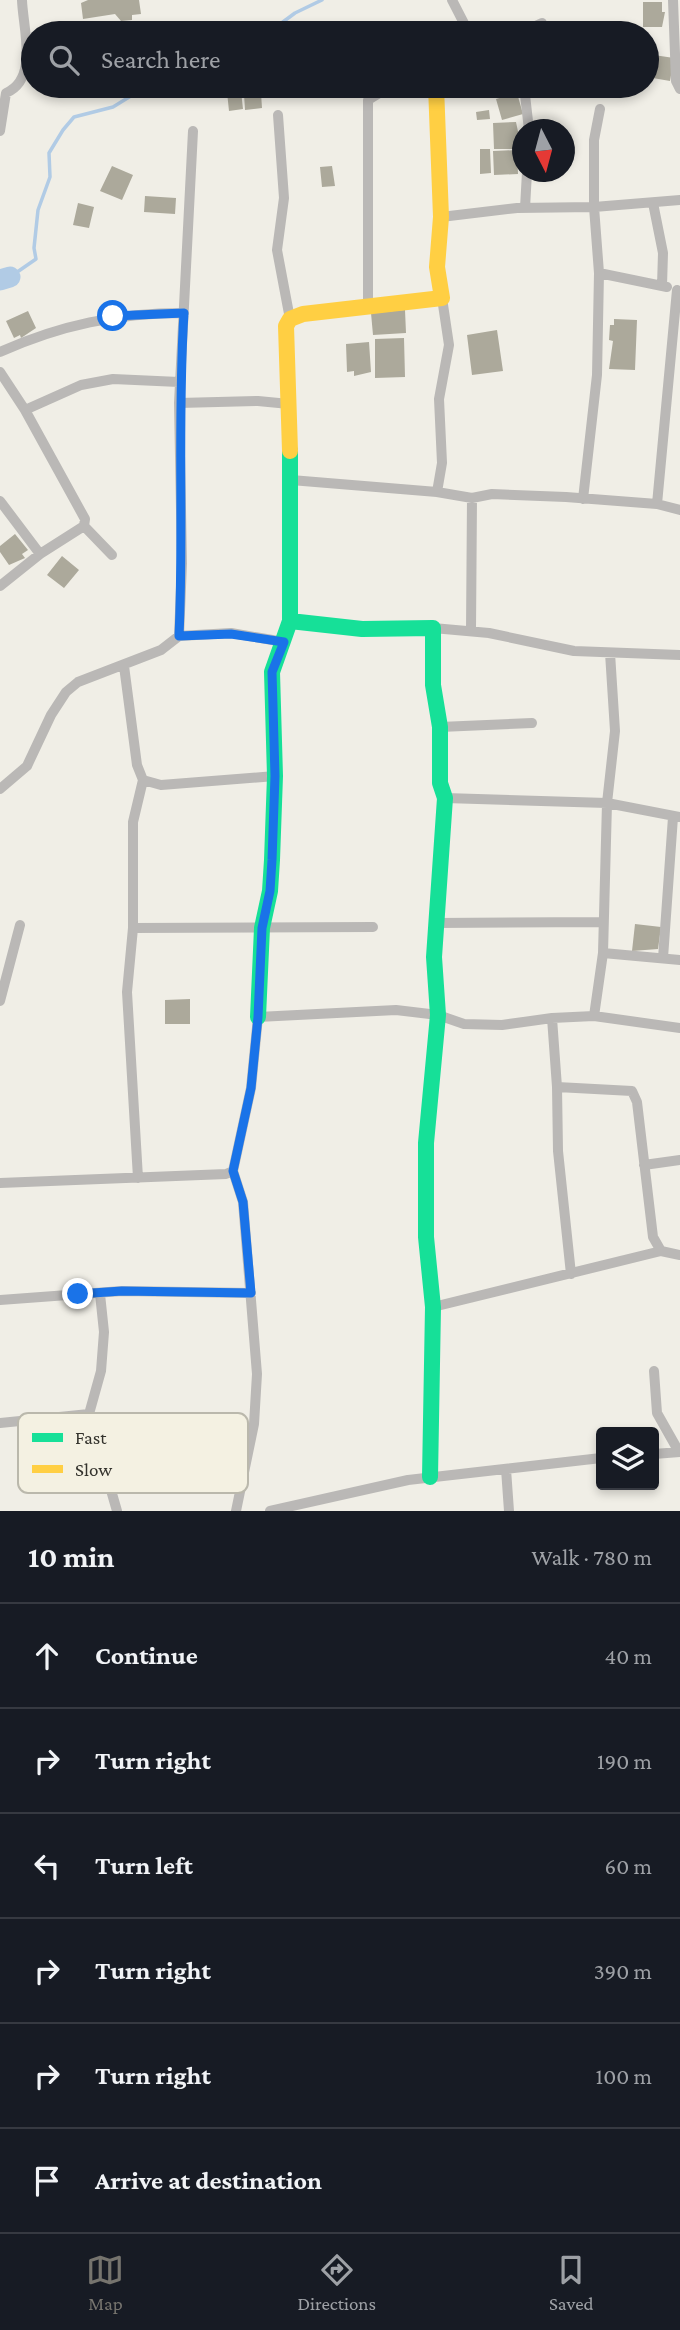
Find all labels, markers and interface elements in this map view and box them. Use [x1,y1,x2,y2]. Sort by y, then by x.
search box [21,21,659,98]
icon: search [45,41,83,79]
text: Search here [101,45,220,74]
north arrow [512,119,575,182]
route start [97,300,128,331]
route end [62,1278,93,1309]
legend [18,1413,248,1493]
text: Fast [75,1427,107,1448]
map controls [596,1427,659,1490]
button: layers [596,1427,659,1490]
text: Slow [75,1459,112,1480]
text: 10 min [28,1540,115,1573]
text: Walk · 780 m [531,1544,652,1570]
icon: ahead [28,1637,66,1675]
text: Continue [95,1641,198,1670]
text: 40 m [604,1643,652,1669]
icon: right [28,1742,66,1780]
text: Turn right [95,1746,211,1775]
text: 190 m [597,1748,652,1774]
icon: left [28,1847,66,1885]
text: Turn left [95,1851,193,1880]
text: 60 m [605,1853,652,1879]
icon: right [28,1952,66,1990]
text: Turn right [95,1956,211,1985]
text: 390 m [594,1958,652,1984]
icon: right [28,2057,66,2095]
text: Turn right [95,2061,211,2090]
text: 100 m [596,2063,652,2089]
icon: arrive [28,2162,66,2200]
text: Arrive at destination [95,2166,322,2195]
tab: Map [86,2251,124,2314]
tab: Directions [297,2251,376,2314]
tab: Saved [549,2251,594,2314]

